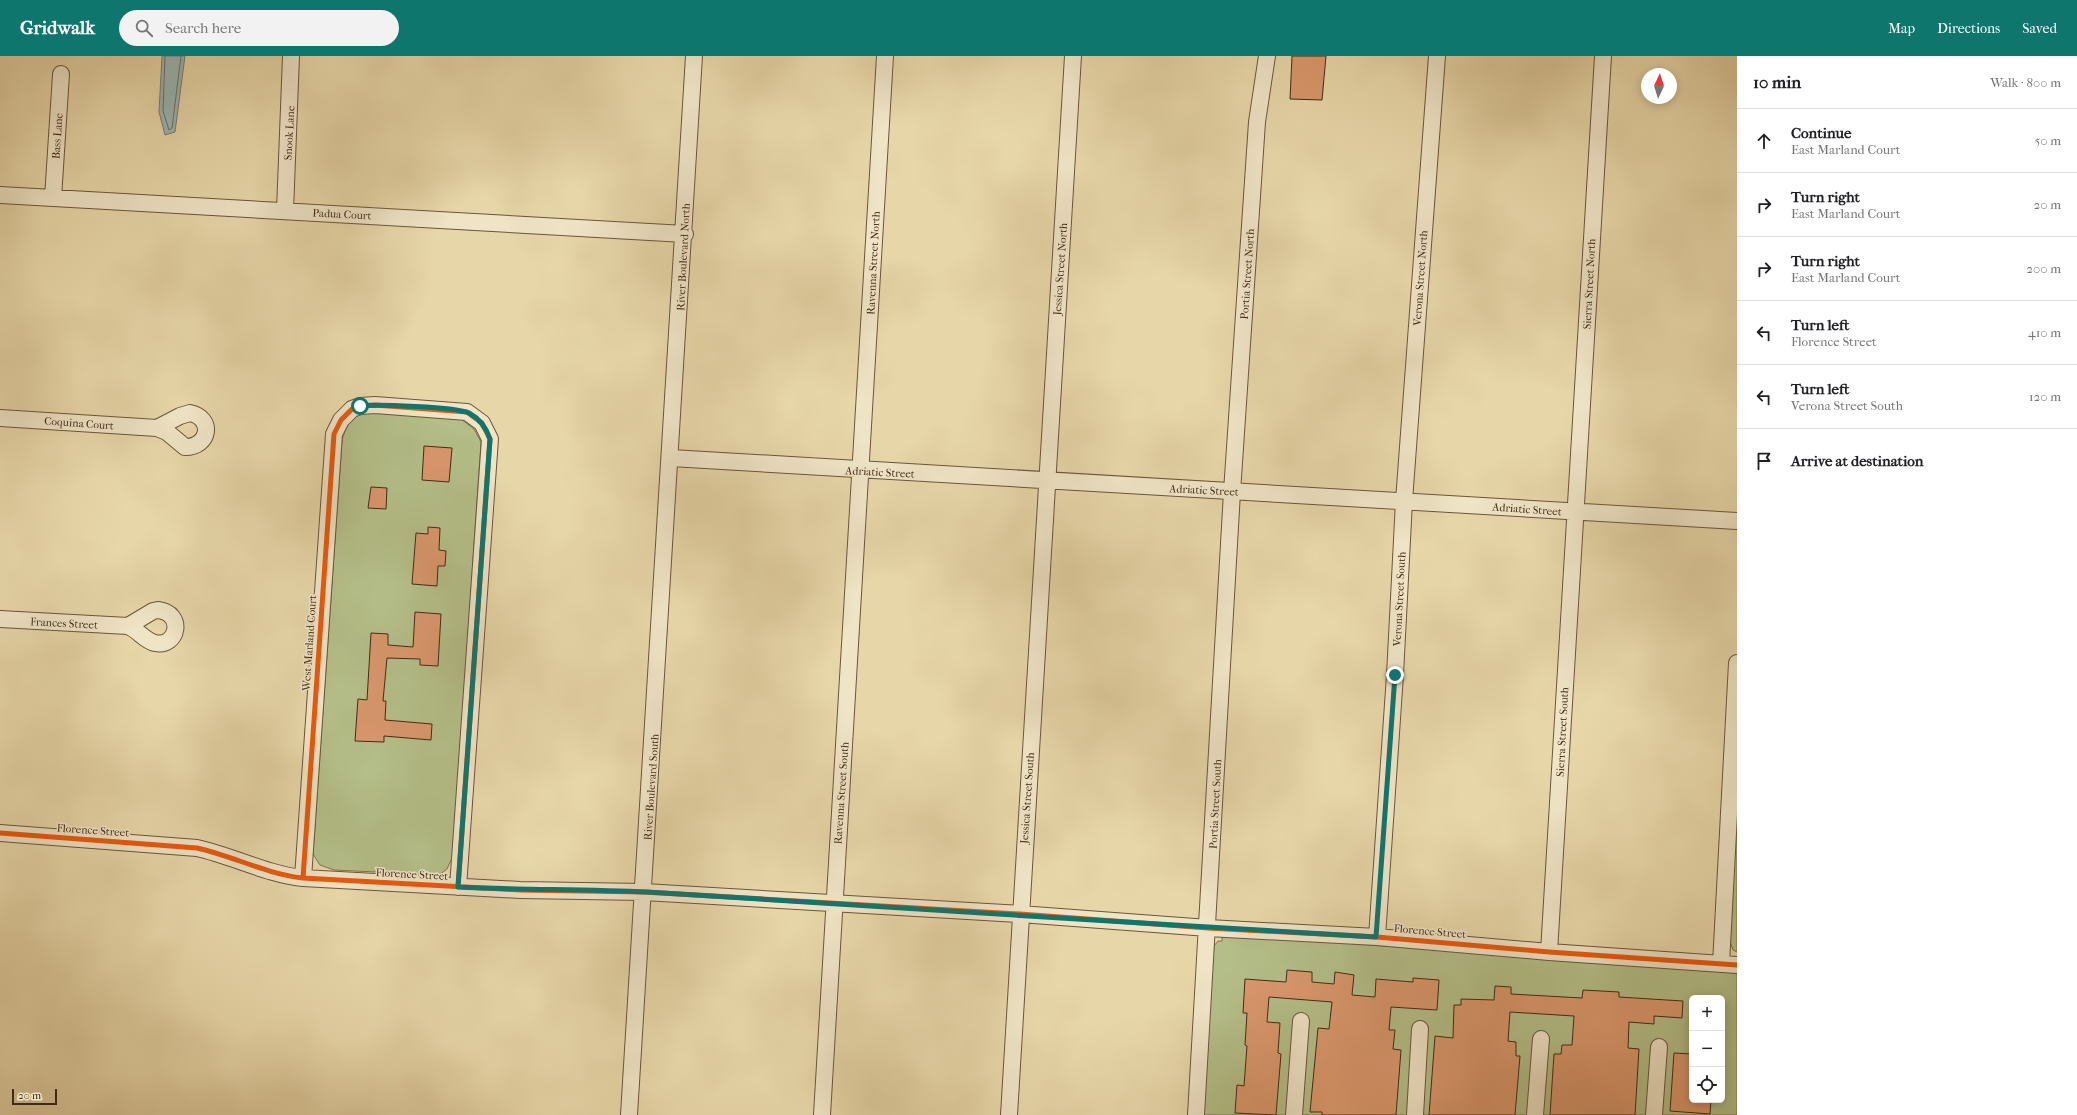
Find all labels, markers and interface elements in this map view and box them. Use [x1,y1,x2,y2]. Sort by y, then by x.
search box [119,10,399,46]
text: Gridwalk [20,17,95,39]
icon: search [133,17,155,39]
text: Search here [165,19,241,37]
text: Map [1888,20,1915,37]
text: Directions [1937,20,2000,37]
text: Saved [2022,20,2057,37]
north arrow [1641,68,1677,104]
text: 10 min [1753,72,1801,92]
text: Walk · 800 m [1990,75,2061,90]
street label: Snook Lane [282,105,297,161]
street label: Bass Lane [49,112,66,160]
text: Continue [1791,124,1851,142]
icon: ahead [1753,130,1775,152]
text: 50 m [2035,133,2061,148]
text: East Marland Court [1791,142,1900,157]
text: Turn right [1791,188,1860,206]
icon: right [1753,194,1775,216]
text: 20 m [2034,197,2061,212]
street label: River Boulevard North [674,202,693,311]
street label: Padua Court [312,206,372,223]
text: East Marland Court [1791,206,1900,221]
street label: Ravenna Street North [864,210,883,315]
street label: Jessica Street North [1051,221,1070,317]
street label: Portia Street North [1238,227,1257,320]
street label: Verona Street North [1411,229,1430,327]
street label: Sierra Street North [1581,237,1598,330]
text: Turn right [1791,252,1860,270]
icon: right [1753,258,1775,280]
text: 200 m [2026,261,2061,276]
text: East Marland Court [1791,270,1900,285]
text: Turn left [1791,316,1849,334]
icon: left [1753,322,1775,344]
text: 410 m [2028,325,2061,340]
text: Florence Street [1791,334,1877,349]
text: Turn left [1791,380,1849,398]
icon: left [1753,386,1775,408]
text: 120 m [2029,389,2061,404]
route start [351,397,369,415]
text: Verona Street South [1791,398,1903,413]
street label: Coquina Court [44,415,114,432]
icon: arrive [1753,450,1775,472]
text: Arrive at destination [1791,452,1923,470]
street label: Adriatic Street [844,464,915,481]
street label: Adriatic Street [1168,482,1239,499]
street label: Adriatic Street [1491,501,1562,518]
street label: Verona Street South [1390,551,1409,648]
street label: West Marland Court [300,595,319,692]
street label: Frances Street [30,615,98,632]
route end [1386,666,1404,684]
street label: Sierra Street South [1554,686,1571,777]
street label: River Boulevard South [641,733,662,841]
street label: Ravenna Street South [831,740,852,845]
street label: Jessica Street South [1018,751,1037,845]
street label: Portia Street South [1207,758,1224,849]
street label: Florence Street [56,821,130,840]
street label: Florence Street [375,866,449,883]
street label: Florence Street [1393,922,1467,941]
map controls [1689,995,1725,1103]
button: + [1689,995,1725,1031]
button: − [1689,1031,1725,1067]
button: locate [1689,1067,1725,1103]
scale bar [12,1087,57,1106]
text: 20 m [18,1089,41,1102]

